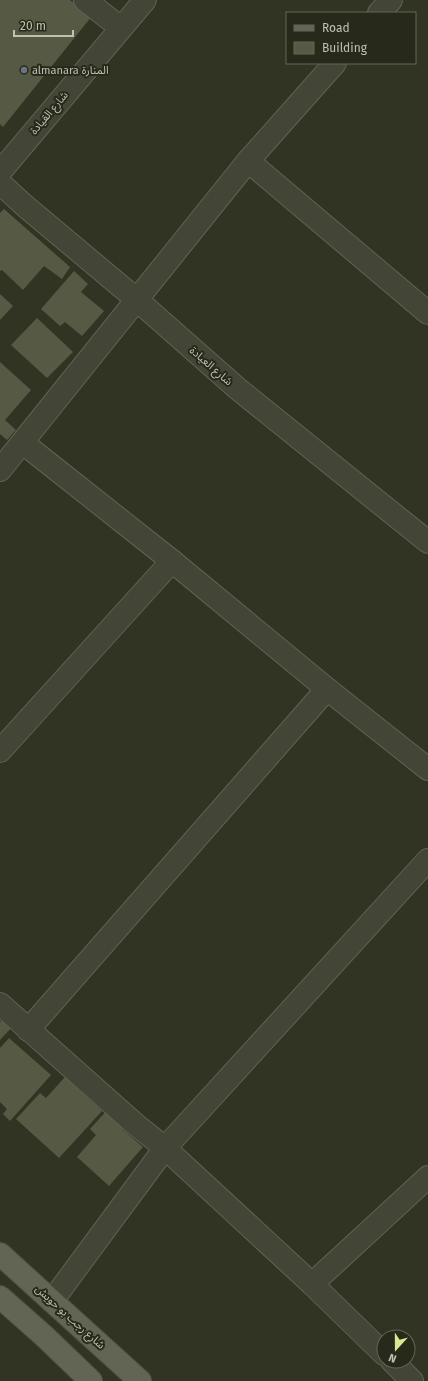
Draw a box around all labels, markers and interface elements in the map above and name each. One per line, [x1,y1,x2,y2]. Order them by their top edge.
scale bar [14,12,73,38]
legend [286,12,416,64]
text: 20 m [20,19,46,33]
text: Road [322,21,350,35]
text: Building [322,41,368,55]
place label: almanara المنارة [32,64,109,77]
marker: almanara المنارة [19,65,29,75]
street label: شارع القيادة [27,89,72,138]
street label: شارع العيادة [186,344,235,389]
street label: شارع رجب بو حويش [32,1282,108,1353]
north arrow [376,1329,416,1369]
text: N [387,1350,398,1365]

